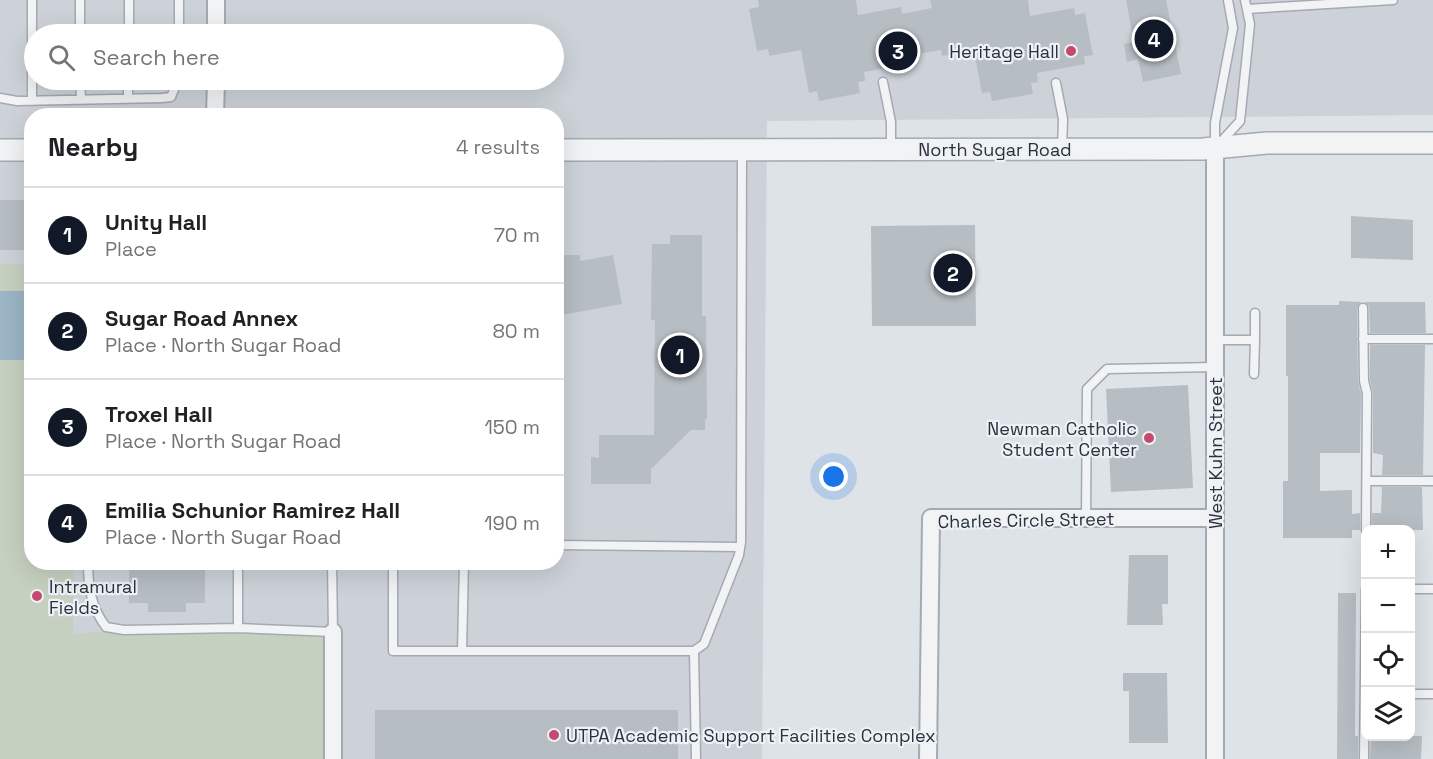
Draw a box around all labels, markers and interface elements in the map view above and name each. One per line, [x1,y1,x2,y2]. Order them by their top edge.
pin: 4 [1134,16,1174,62]
search box [24,24,564,90]
pin: 3 [878,28,918,74]
place label: Heritage Hall [949,40,1059,63]
icon: search [45,41,78,74]
text: Search here [93,43,220,71]
marker: Heritage Hall [1064,44,1078,58]
text: Nearby [48,130,138,164]
text: 4 results [456,134,540,160]
street label: North Sugar Road [918,138,1072,161]
text: Unity Hall [105,208,207,236]
text: 1 [63,222,72,248]
text: 70 m [494,222,540,248]
text: Place [105,236,157,262]
pin: 2 [934,250,972,296]
text: Sugar Road Annex [105,304,298,332]
text: 2 [62,318,73,344]
text: 80 m [492,318,540,344]
text: Place · North Sugar Road [105,332,341,358]
pin: 1 [660,332,700,378]
street label: West Kuhn Street [1204,377,1227,529]
text: Troxel Hall [105,400,213,428]
text: 3 [61,414,74,440]
text: 150 m [485,414,540,440]
place label: Newman Catholic Student Center [987,417,1137,461]
text: Place · North Sugar Road [105,428,341,454]
marker: Newman Catholic Student Center [1142,431,1156,445]
your location [819,462,848,491]
text: Emilia Schunior Ramirez Hall [105,496,400,524]
street label: Charles Circle Street [937,507,1115,533]
text: 4 [61,510,74,536]
text: 190 m [484,510,540,536]
text: Place · North Sugar Road [105,524,341,550]
map controls [1361,525,1415,741]
button: + [1361,525,1415,579]
place label: Intramural Fields [49,575,137,619]
button: − [1361,579,1415,633]
marker: Intramural Fields [30,589,44,603]
button: locate [1361,633,1415,687]
button: layers [1361,687,1415,741]
place label: UTPA Academic Support Facilities Complex [566,724,936,747]
marker: UTPA Academic Support Facilities Complex [547,728,561,742]

